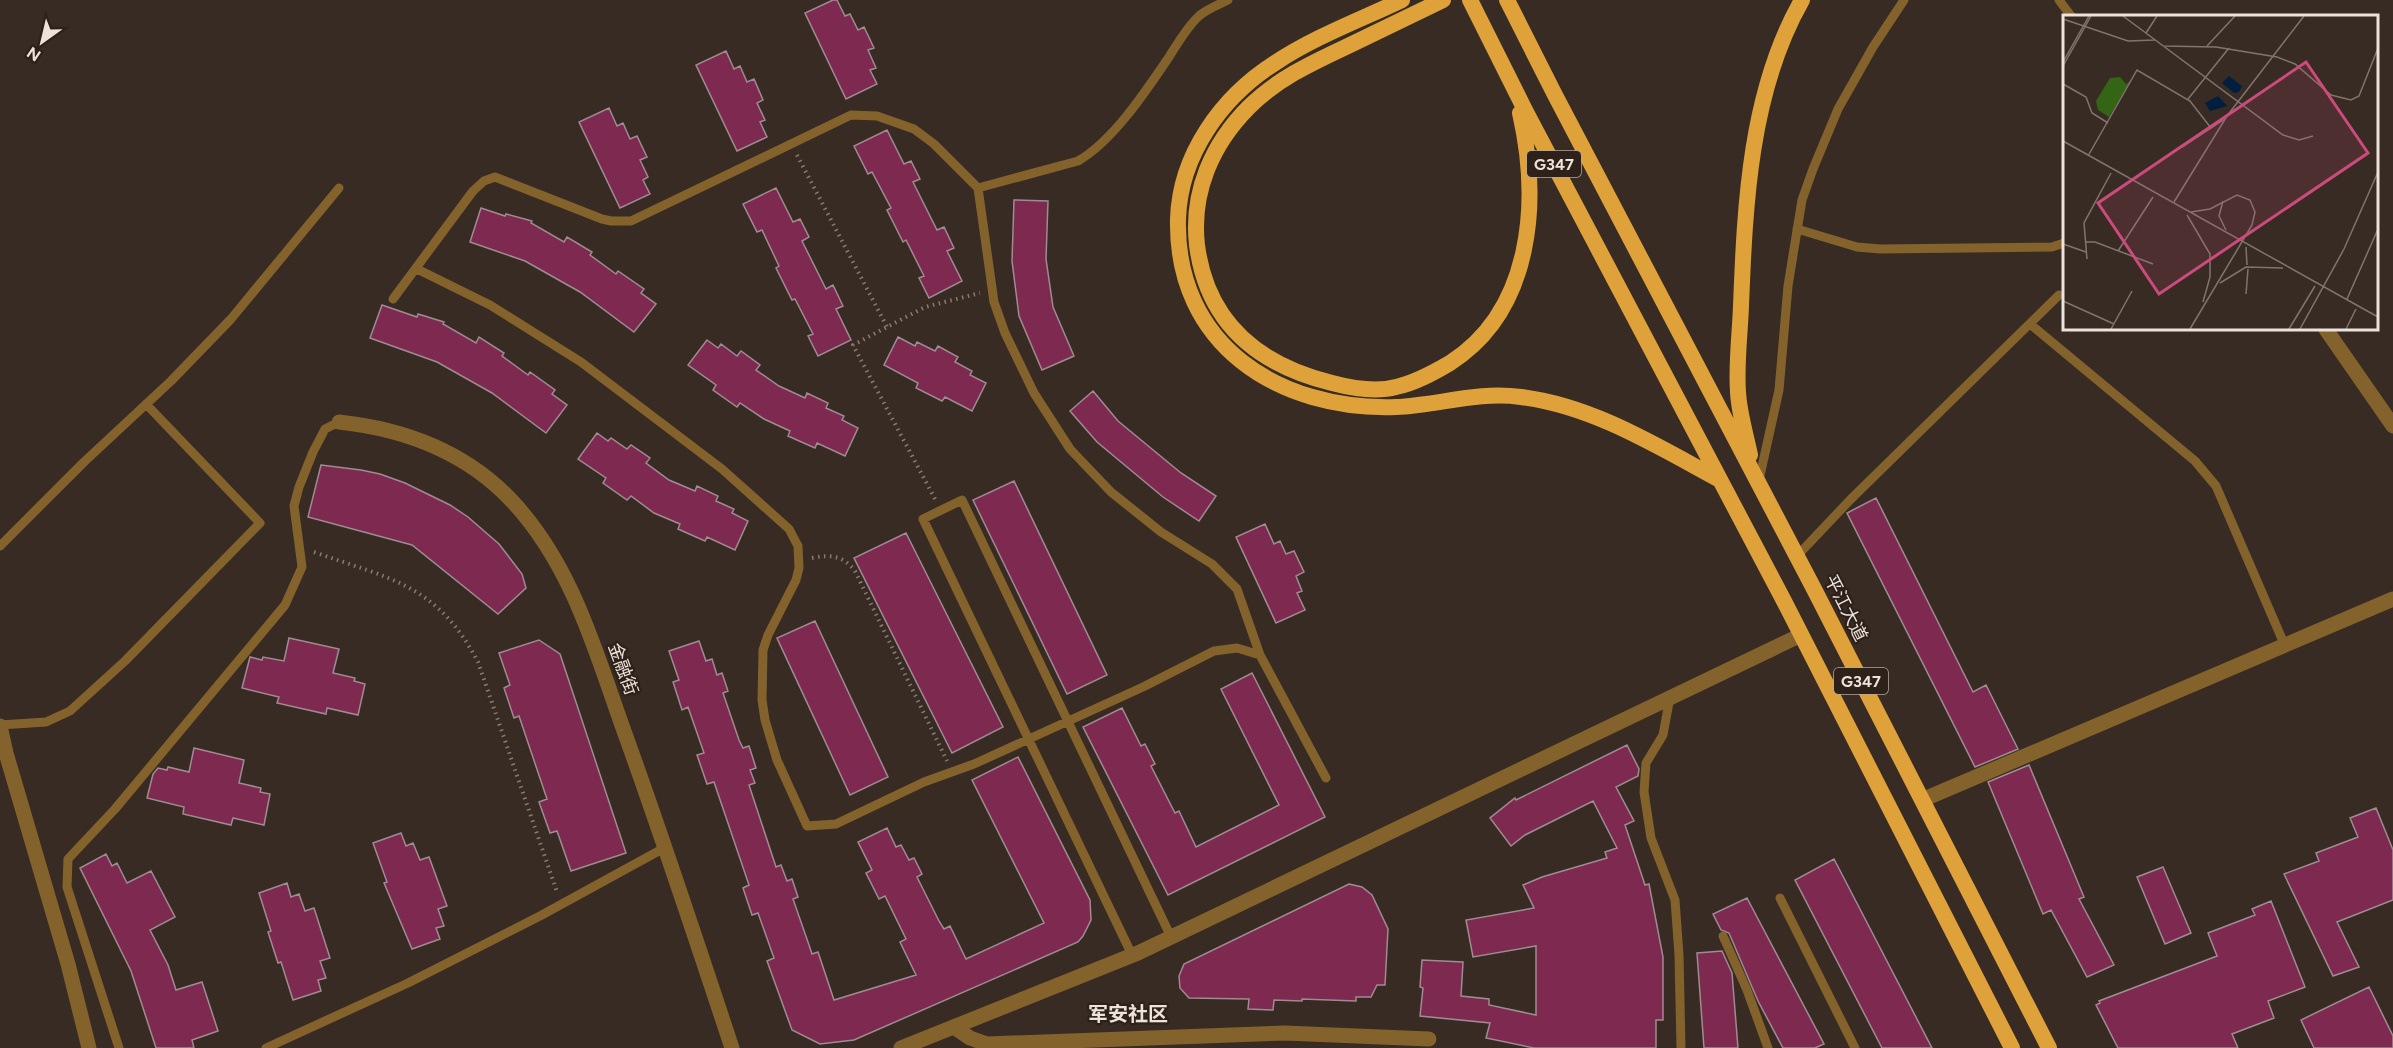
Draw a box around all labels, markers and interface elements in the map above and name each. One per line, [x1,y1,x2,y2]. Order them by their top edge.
north arrow [12,12,72,72]
inset map [2063,15,2378,330]
text: N [23,43,44,65]
road number: G347 [1527,151,1581,177]
street label: 平江大道 [1820,571,1872,645]
street label: 金融街 [603,640,643,698]
road number: G347 [1834,668,1888,694]
district label: 军安社区 [1088,1002,1168,1026]

